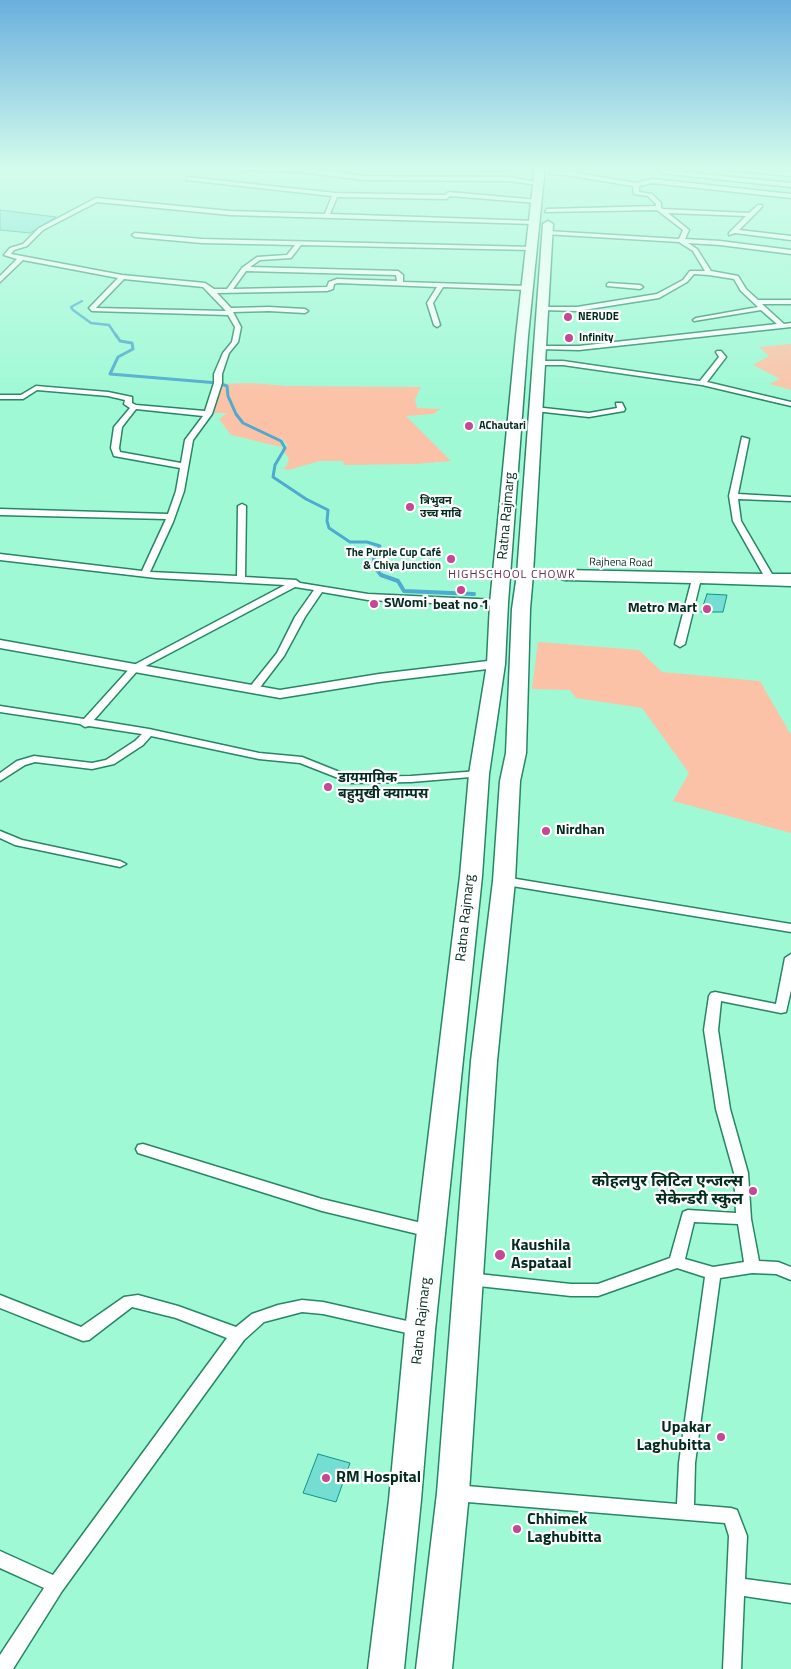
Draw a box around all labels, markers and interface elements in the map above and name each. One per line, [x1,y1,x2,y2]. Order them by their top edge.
place label: NERUDE [578,310,619,324]
marker: NERUDE [562,311,574,323]
place label: Infinity [579,331,613,345]
marker: Infinity [563,332,575,344]
place label: AChautari [479,419,526,433]
marker: AChautari [463,420,475,432]
street label: Ratna Rajmarg [495,472,519,560]
place label: त्रिभुवन उच्च माबि [420,494,461,520]
marker: त्रिभुवन उच्च माबि [404,501,416,513]
place label: The Purple Cup Café & Chiya Junction [346,546,441,572]
marker: The Purple Cup Café & Chiya Junction [445,553,457,565]
street label: Rajhena Road [589,556,653,570]
district label: HIGHSCHOOL CHOWK [446,568,578,582]
marker: beat no 1 [455,584,467,596]
place label: SWomi [384,596,427,612]
marker: SWomi [368,598,380,610]
place label: beat no 1 [433,598,489,614]
place label: Metro Mart [628,601,697,617]
marker: Metro Mart [701,603,713,615]
place label: डायमामिक बहुमुखी क्याम्पस [338,771,428,804]
marker: डायमामिक बहुमुखी क्याम्पस [322,781,334,793]
place label: Nirdhan [556,823,605,839]
marker: Nirdhan [540,825,552,837]
street label: Ratna Rajmarg [453,874,479,962]
place label: कोहलपुर लिटिल एन्जल्स सेकेन्डरी स्कुल [592,1172,743,1210]
marker: कोहलपुर लिटिल एन्जल्स सेकेन्डरी स्कुल [747,1185,759,1197]
place label: Kaushila Aspataal [511,1236,572,1274]
marker: Kaushila Aspataal [493,1248,507,1262]
street label: Ratna Rajmarg [409,1277,435,1365]
place label: Upakar Laghubitta [636,1418,711,1456]
marker: Upakar Laghubitta [715,1431,727,1443]
place label: RM Hospital [336,1468,421,1488]
marker: RM Hospital [320,1472,332,1484]
place label: Chhimek Laghubitta [527,1510,602,1548]
marker: Chhimek Laghubitta [511,1523,523,1535]

